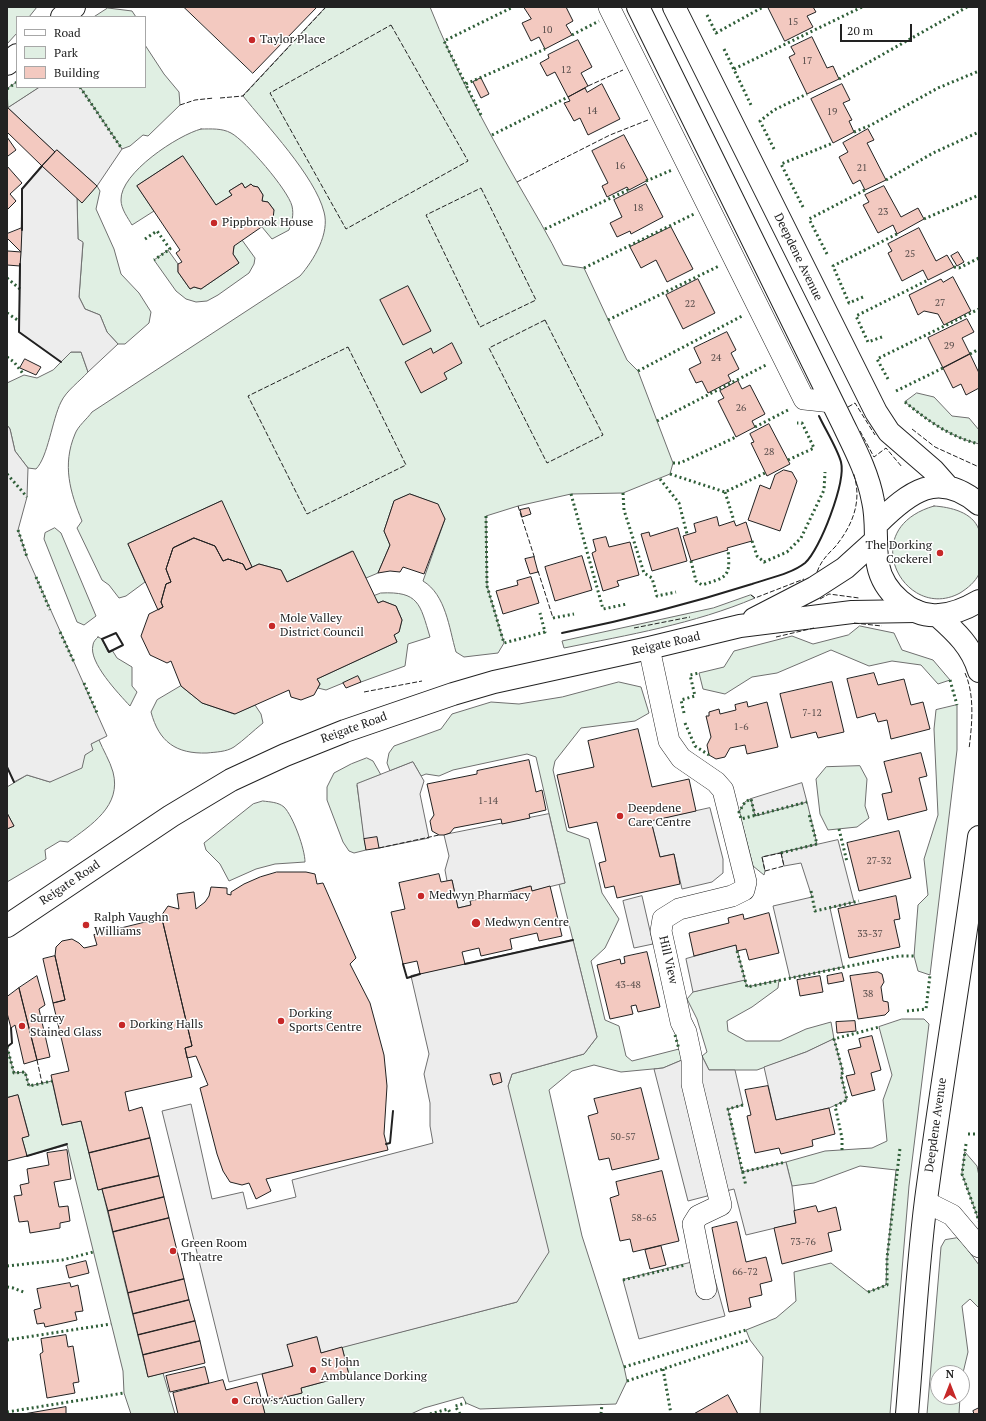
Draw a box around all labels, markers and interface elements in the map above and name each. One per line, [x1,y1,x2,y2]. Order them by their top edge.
legend [16,16,146,88]
house number: 15 [788,16,798,28]
scale bar [842,16,914,42]
text: 20 m [847,23,873,38]
house number: 10 [542,24,552,36]
text: Road [54,25,81,40]
place label: Taylor Place [260,33,325,47]
marker: Taylor Place [247,35,257,45]
text: Park [54,45,78,60]
house number: 17 [802,55,812,67]
house number: 12 [561,64,571,76]
text: Building [54,65,99,80]
house number: 14 [587,105,597,117]
house number: 19 [827,106,837,118]
house number: 16 [615,160,625,172]
house number: 21 [857,162,867,174]
house number: 18 [633,202,643,214]
house number: 23 [878,206,888,218]
street label: Deepdene Avenue [771,211,825,303]
place label: Pippbrook House [222,216,313,230]
marker: Pippbrook House [209,218,219,228]
house number: 25 [905,248,915,260]
house number: 27 [935,297,945,309]
house number: 22 [685,298,695,310]
house number: 29 [944,340,954,352]
house number: 24 [711,352,721,364]
house number: 26 [736,402,746,414]
house number: 28 [764,446,774,458]
place label: The Dorking Cockerel [866,539,932,567]
marker: The Dorking Cockerel [935,548,945,558]
place label: Mole Valley District Council [280,612,364,640]
marker: Mole Valley District Council [267,621,277,631]
street label: Reigate Road [630,629,702,659]
house number: 7-12 [802,707,822,719]
street label: Reigate Road [319,709,389,747]
house number: 1-6 [734,721,748,733]
house number: 1-14 [478,795,498,807]
place label: Deepdene Care Centre [628,802,691,830]
marker: Deepdene Care Centre [615,811,625,821]
house number: 27-32 [866,855,892,867]
street label: Reigate Road [37,858,103,908]
place label: Medwyn Pharmacy [429,889,530,903]
marker: Medwyn Pharmacy [416,891,426,901]
place label: Ralph Vaughn Williams [94,911,169,939]
place label: Medwyn Centre [485,916,569,930]
marker: Medwyn Centre [470,917,482,929]
marker: Ralph Vaughn Williams [81,920,91,930]
house number: 33-37 [857,928,883,940]
street label: Hill View [655,934,681,986]
house number: 43-48 [615,979,641,991]
house number: 38 [863,988,873,1000]
place label: Dorking Sports Centre [289,1007,362,1035]
place label: Surrey Stained Glass [30,1012,102,1040]
marker: Dorking Sports Centre [276,1016,286,1026]
place label: Dorking Halls [130,1018,203,1032]
marker: Dorking Halls [117,1020,127,1030]
marker: Surrey Stained Glass [17,1021,27,1031]
street label: Deepdene Avenue [922,1077,950,1173]
house number: 50-57 [610,1131,636,1143]
house number: 58-65 [631,1212,657,1224]
house number: 73-76 [790,1236,816,1248]
place label: Green Room Theatre [181,1237,247,1265]
marker: Green Room Theatre [168,1246,178,1256]
house number: 66-72 [732,1266,758,1278]
place label: St John Ambulance Dorking [321,1356,427,1384]
marker: St John Ambulance Dorking [308,1365,318,1375]
north arrow [930,1365,970,1405]
text: N [946,1367,954,1381]
place label: Crow's Auction Gallery [243,1394,365,1408]
marker: Crow's Auction Gallery [230,1396,240,1406]

